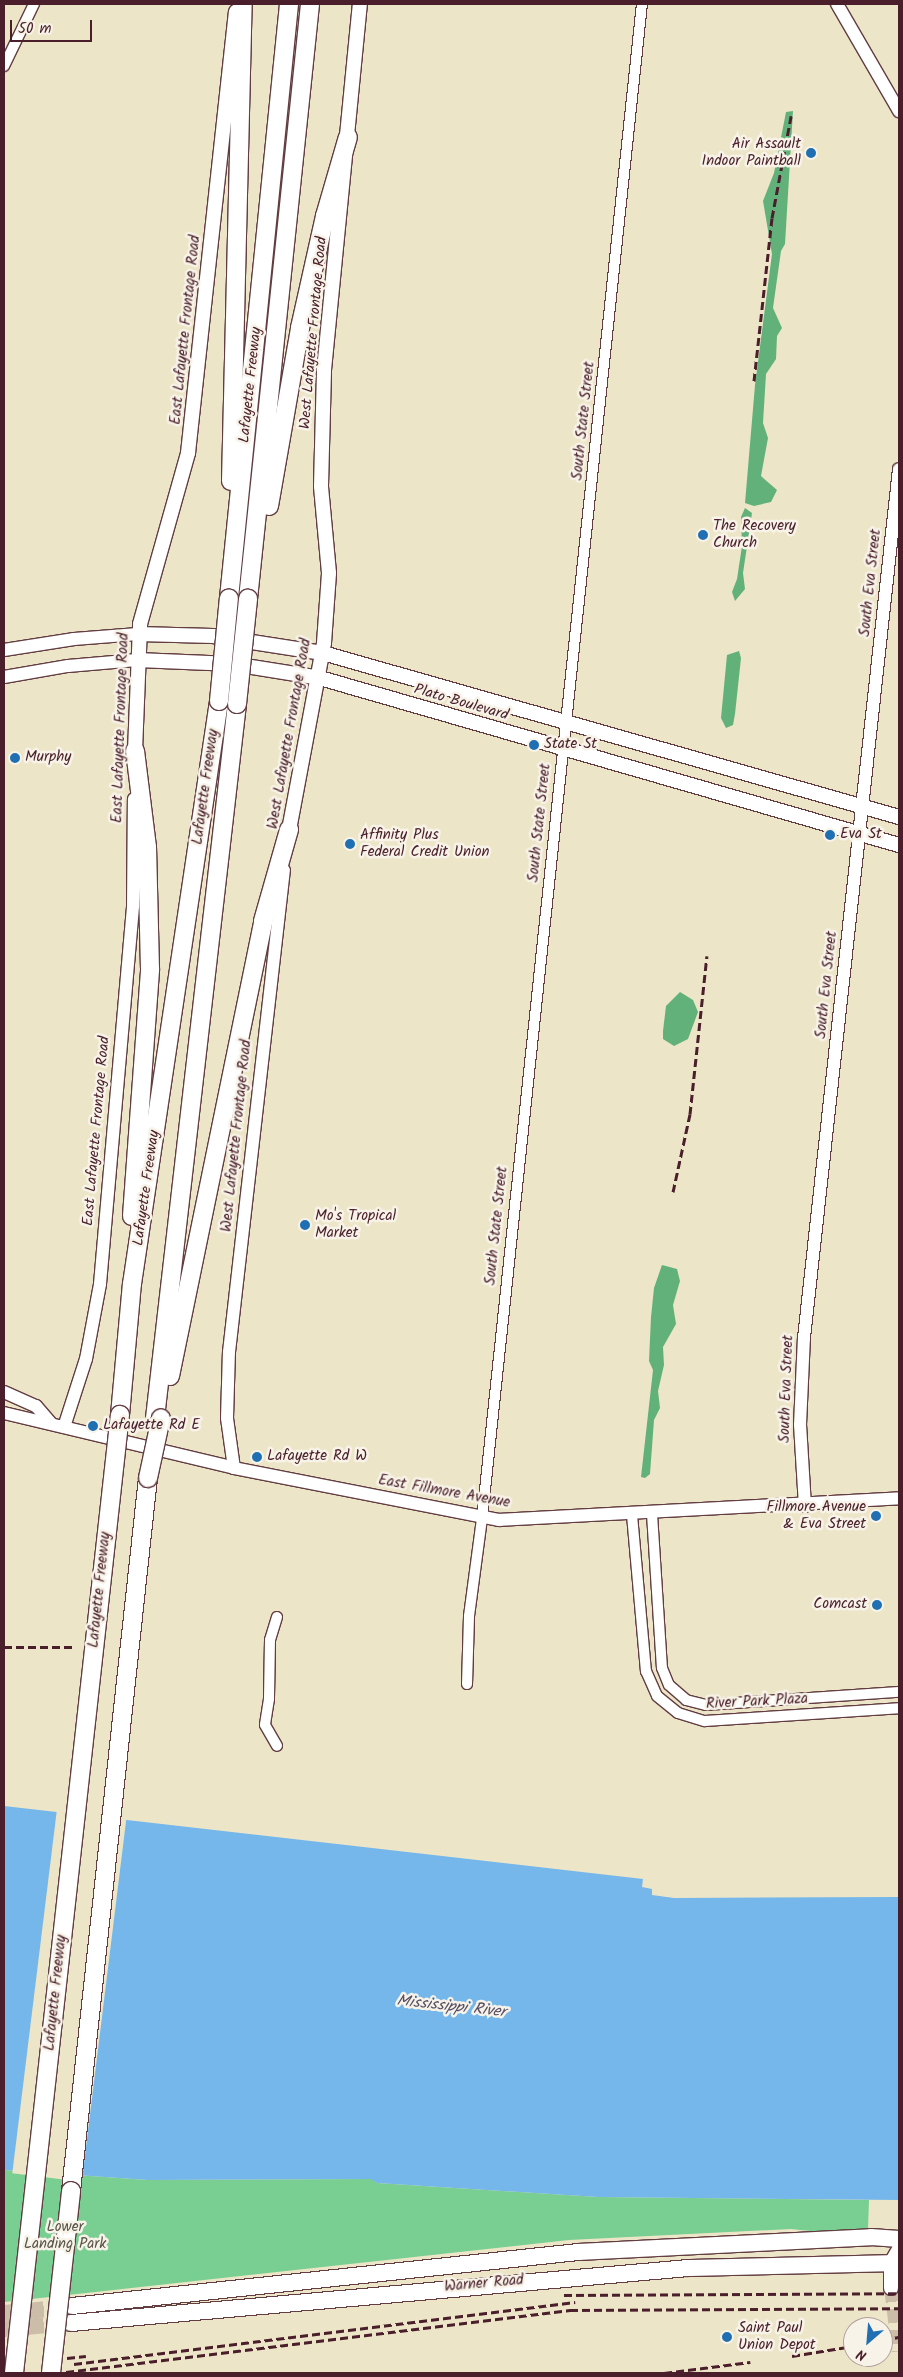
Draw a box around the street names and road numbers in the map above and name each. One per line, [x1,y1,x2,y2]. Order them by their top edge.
street label: East Lafayette Frontage Road [167,234,205,426]
street label: West Lafayette Frontage Road [297,236,331,430]
street label: Lafayette Freeway [236,326,266,444]
street label: South State Street [569,361,599,481]
street label: South Eva Street [856,528,886,638]
street label: East Lafayette Frontage Road [109,633,133,823]
street label: West Lafayette Frontage Road [264,637,316,831]
street label: Plato Boulevard [412,681,510,725]
street label: Lafayette Freeway [189,728,223,846]
street label: South State Street [525,763,555,883]
street label: South Eva Street [812,930,842,1040]
street label: East Lafayette Frontage Road [80,1035,114,1227]
street label: West Lafayette Frontage Road [218,1039,256,1233]
street label: Lafayette Freeway [130,1129,164,1247]
street label: South State Street [482,1166,512,1286]
street label: South Eva Street [776,1335,798,1443]
street label: East Fillmore Avenue [377,1472,511,1512]
street label: Lafayette Freeway [85,1531,115,1649]
street label: River Park Plaza [706,1690,808,1714]
street label: Lafayette Freeway [41,1934,71,2052]
street label: Warner Road [444,2272,524,2296]

